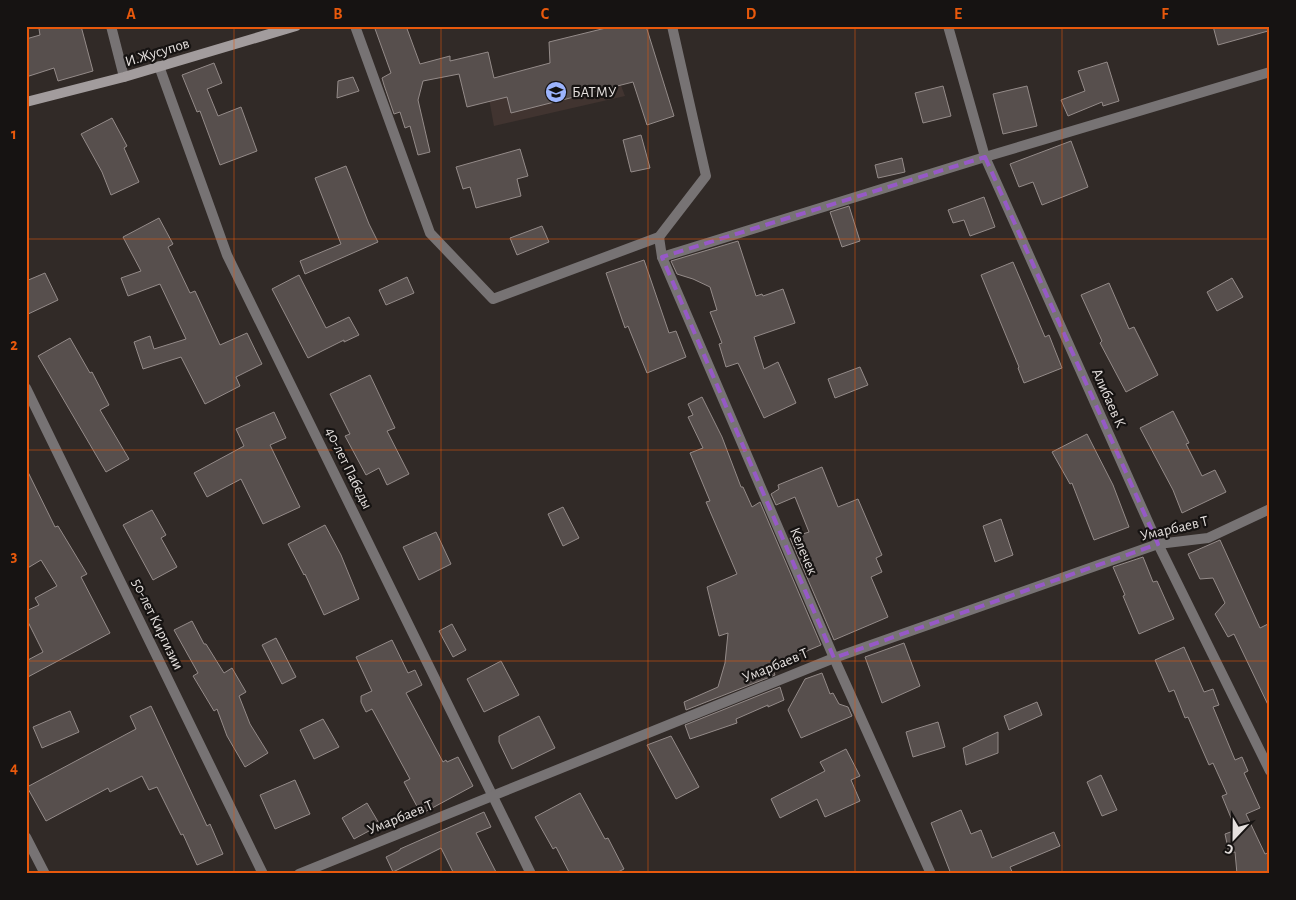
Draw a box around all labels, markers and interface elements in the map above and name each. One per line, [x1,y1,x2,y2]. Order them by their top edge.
text: A [126,6,136,22]
text: B [333,6,343,22]
text: C [541,6,550,22]
text: D [746,6,757,22]
text: E [954,6,962,22]
text: F [1161,6,1169,22]
street label: И.Жусупов [123,36,191,69]
school or university icon: БАТМУ [544,80,568,104]
place label: БАТМУ [572,85,617,100]
text: 1 [11,126,17,142]
text: 2 [10,337,18,353]
street label: Алибаев К [1089,366,1128,430]
street label: 40-лет Пабеды [322,425,375,511]
street label: Умарбаев Т [1139,513,1210,544]
street label: Келечек [787,525,820,577]
text: 3 [11,548,18,564]
street label: 50-лет Киргизии [129,576,186,672]
street label: Умарбаев Т [740,646,810,685]
text: 4 [10,760,18,776]
street label: Умарбаев Т [365,798,435,837]
north arrow [1208,812,1258,862]
text: С [1223,841,1236,857]

